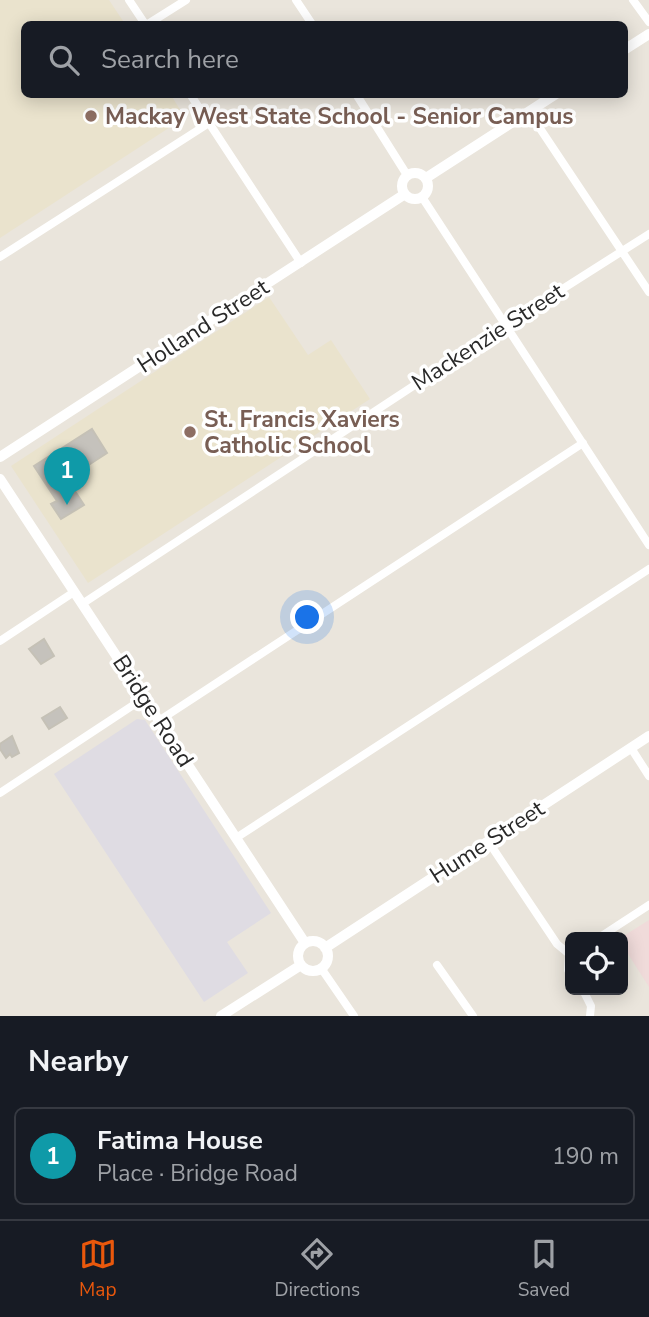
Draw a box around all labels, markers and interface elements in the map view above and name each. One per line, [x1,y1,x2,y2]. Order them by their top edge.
search box [21,21,628,98]
icon: search [45,41,83,79]
text: Search here [101,42,239,77]
place label: Mackay West State School - Senior Campus [105,101,574,132]
marker: Mackay West State School - Senior Campus [83,108,99,124]
street label: Holland Street [131,271,276,380]
street label: Mackenzie Street [406,276,571,398]
place label: St. Francis Xaviers Catholic School [204,404,400,461]
marker: St. Francis Xaviers Catholic School [182,424,198,440]
pin: 1 [44,447,90,505]
your location [290,600,324,634]
street label: Bridge Road [105,649,201,773]
street label: Hume Street [424,793,551,891]
map controls [565,932,628,995]
button: locate [565,932,628,995]
text: Nearby [28,1041,128,1082]
text: Fatima House [97,1123,263,1158]
text: 1 [46,1141,60,1172]
text: 190 m [552,1141,619,1172]
text: Place · Bridge Road [97,1158,298,1189]
tab: Map [79,1235,117,1303]
tab: Directions [274,1235,360,1303]
tab: Saved [518,1235,570,1303]

